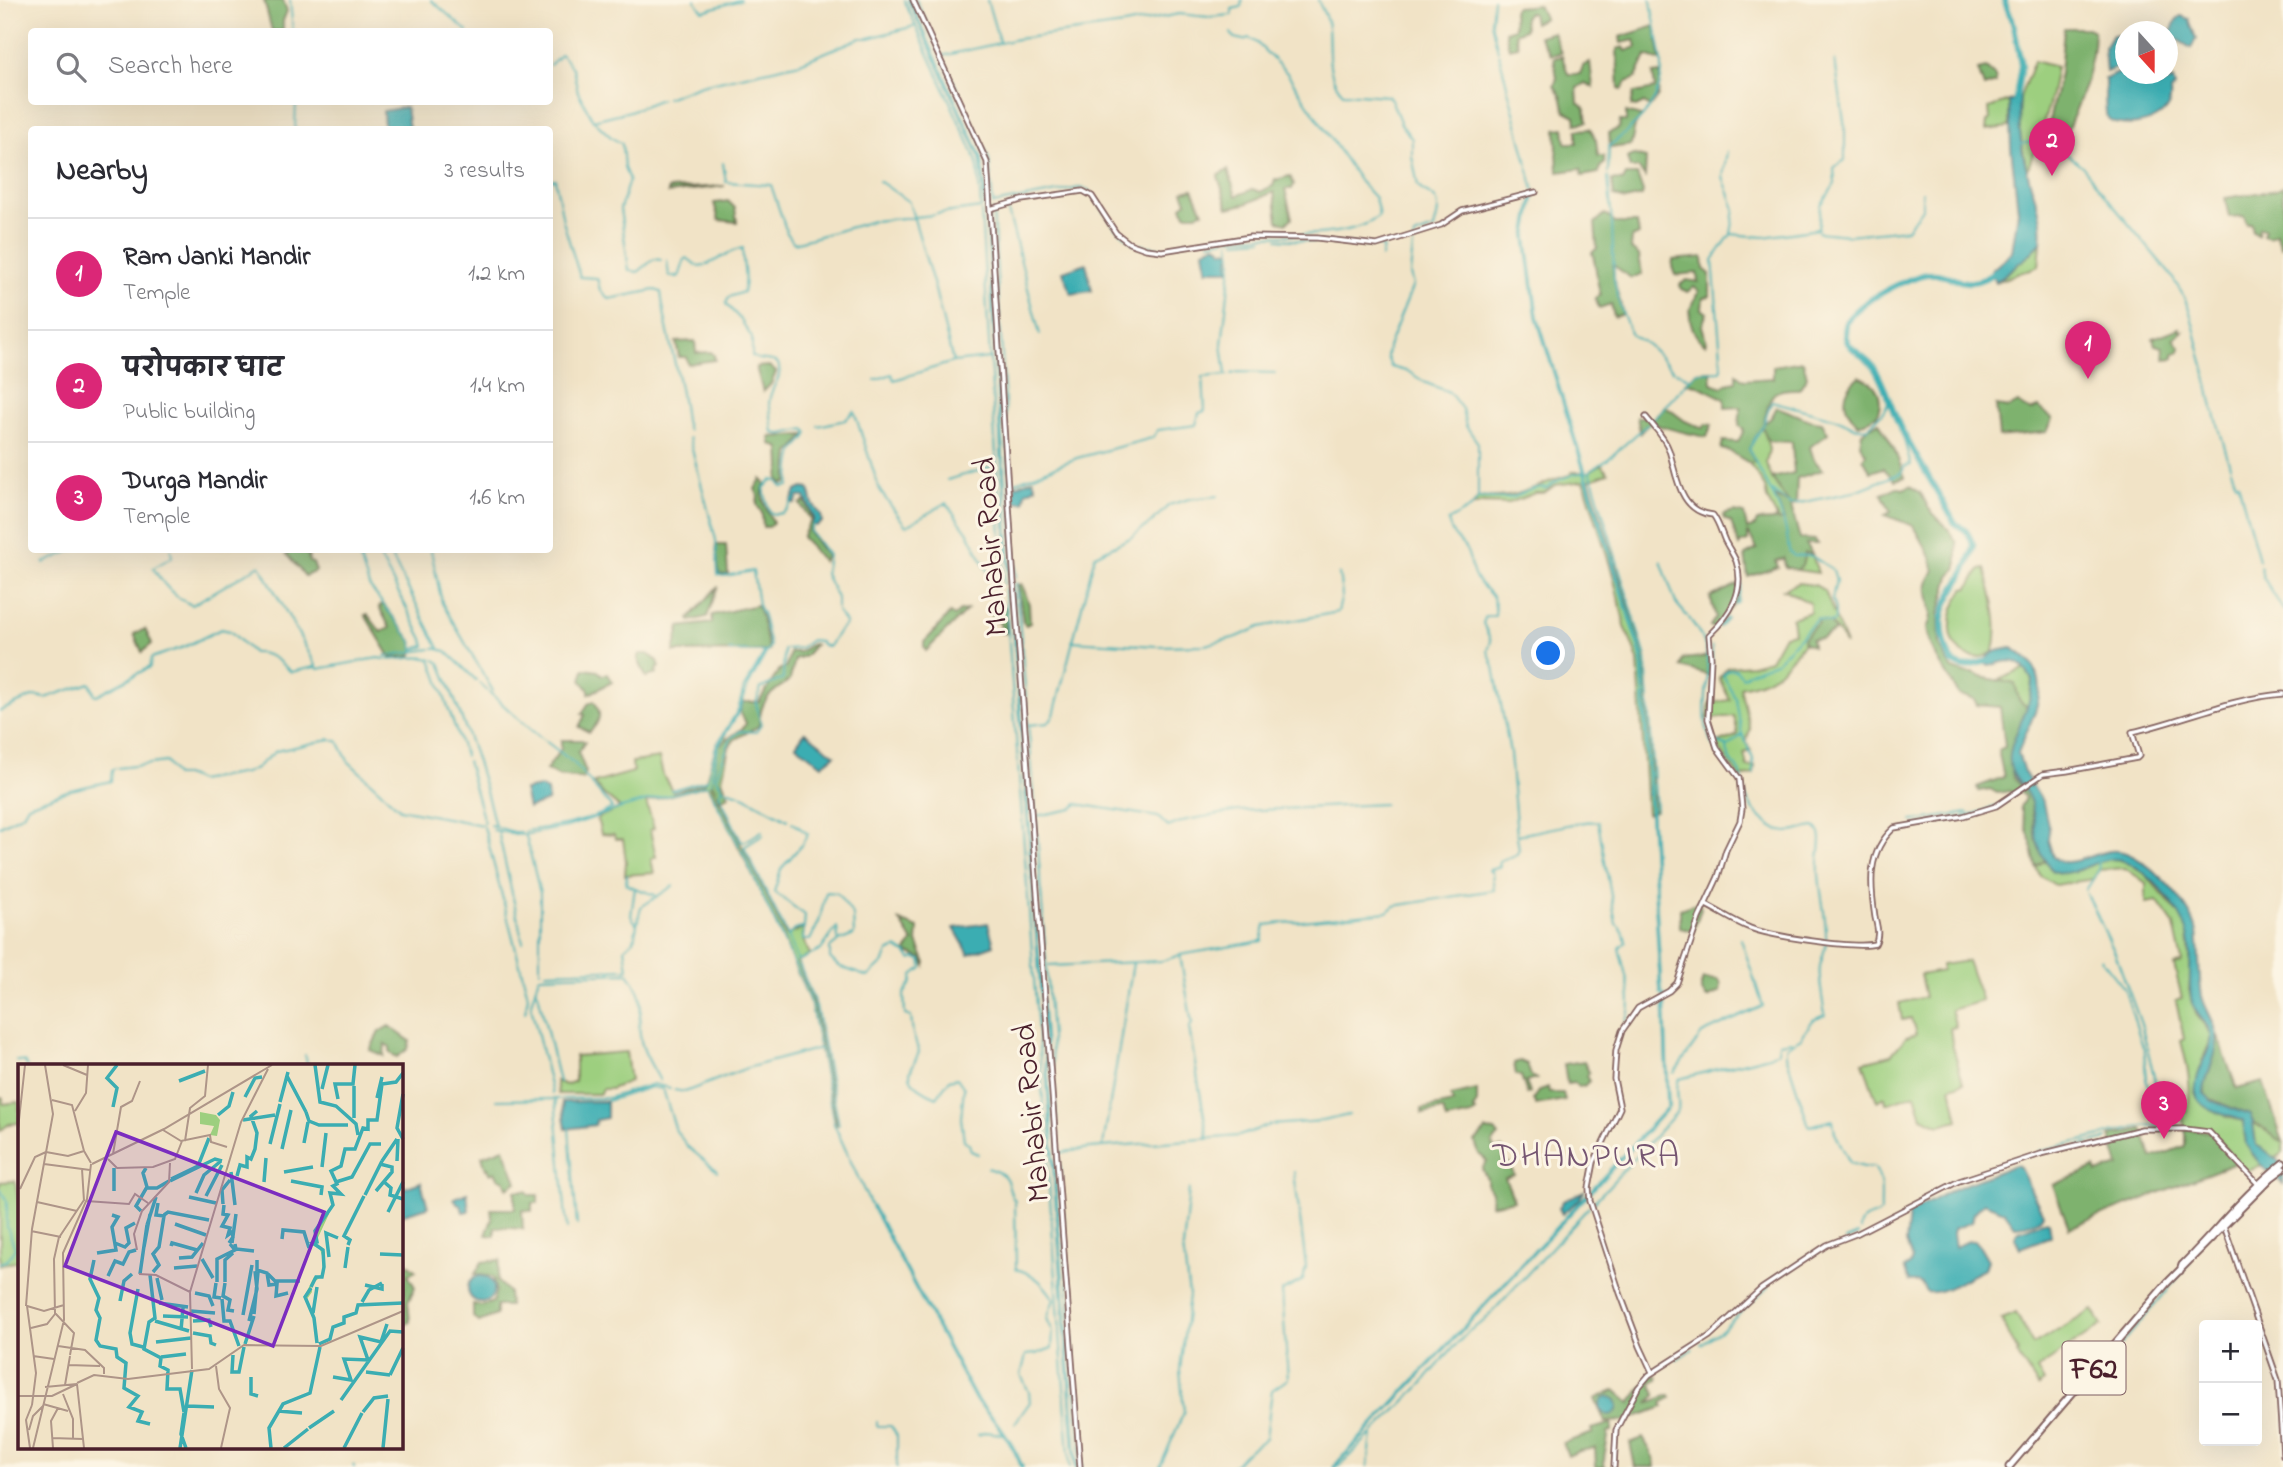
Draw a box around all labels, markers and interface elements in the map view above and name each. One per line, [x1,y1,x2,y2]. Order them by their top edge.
north arrow [2115,21,2178,84]
search box [28,28,553,105]
icon: search [52,48,90,86]
text: Search here [108,48,233,86]
pin: 2 [2029,118,2075,176]
text: Nearby [56,150,148,194]
text: 3 results [444,155,525,188]
text: Ram Janki Mandir [123,239,310,277]
text: 1 [75,258,83,291]
text: 1.2 km [468,258,525,291]
text: Temple [123,277,190,310]
pin: 1 [2065,321,2111,379]
text: परोपकार घाट [123,351,283,389]
text: 2 [73,370,85,403]
text: 1.4 km [470,370,525,403]
text: Public building [123,396,255,429]
street label: Mahabir Road [963,456,1022,638]
text: Durga Mandir [123,463,267,501]
text: 3 [74,482,84,515]
text: 1.6 km [469,482,525,515]
text: Temple [123,501,190,534]
your location [1531,636,1565,670]
street label: Mahabir Road [1002,1021,1065,1204]
inset map [18,1064,402,1450]
pin: 3 [2141,1081,2187,1139]
district label: DHANPURA [1492,1132,1681,1183]
map controls [2199,1320,2262,1446]
button: + [2199,1320,2262,1383]
road number: F62 [2062,1342,2126,1394]
button: − [2199,1383,2262,1446]

